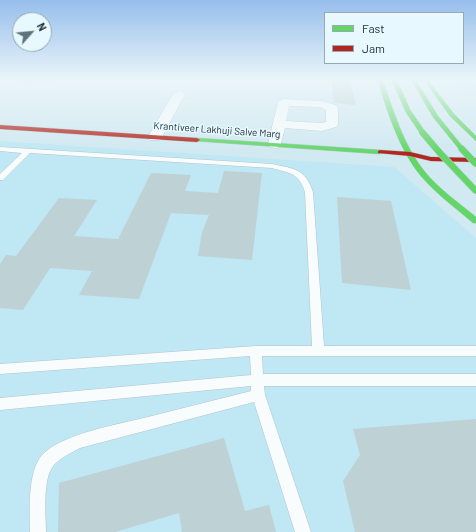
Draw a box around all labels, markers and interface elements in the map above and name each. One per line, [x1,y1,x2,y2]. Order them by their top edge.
north arrow [12,12,52,52]
legend [324,12,464,64]
text: N [35,21,50,33]
text: Fast [362,21,385,35]
text: Jam [362,41,385,55]
street label: Krantiveer Lakhuji Salve Marg [153,120,281,140]

